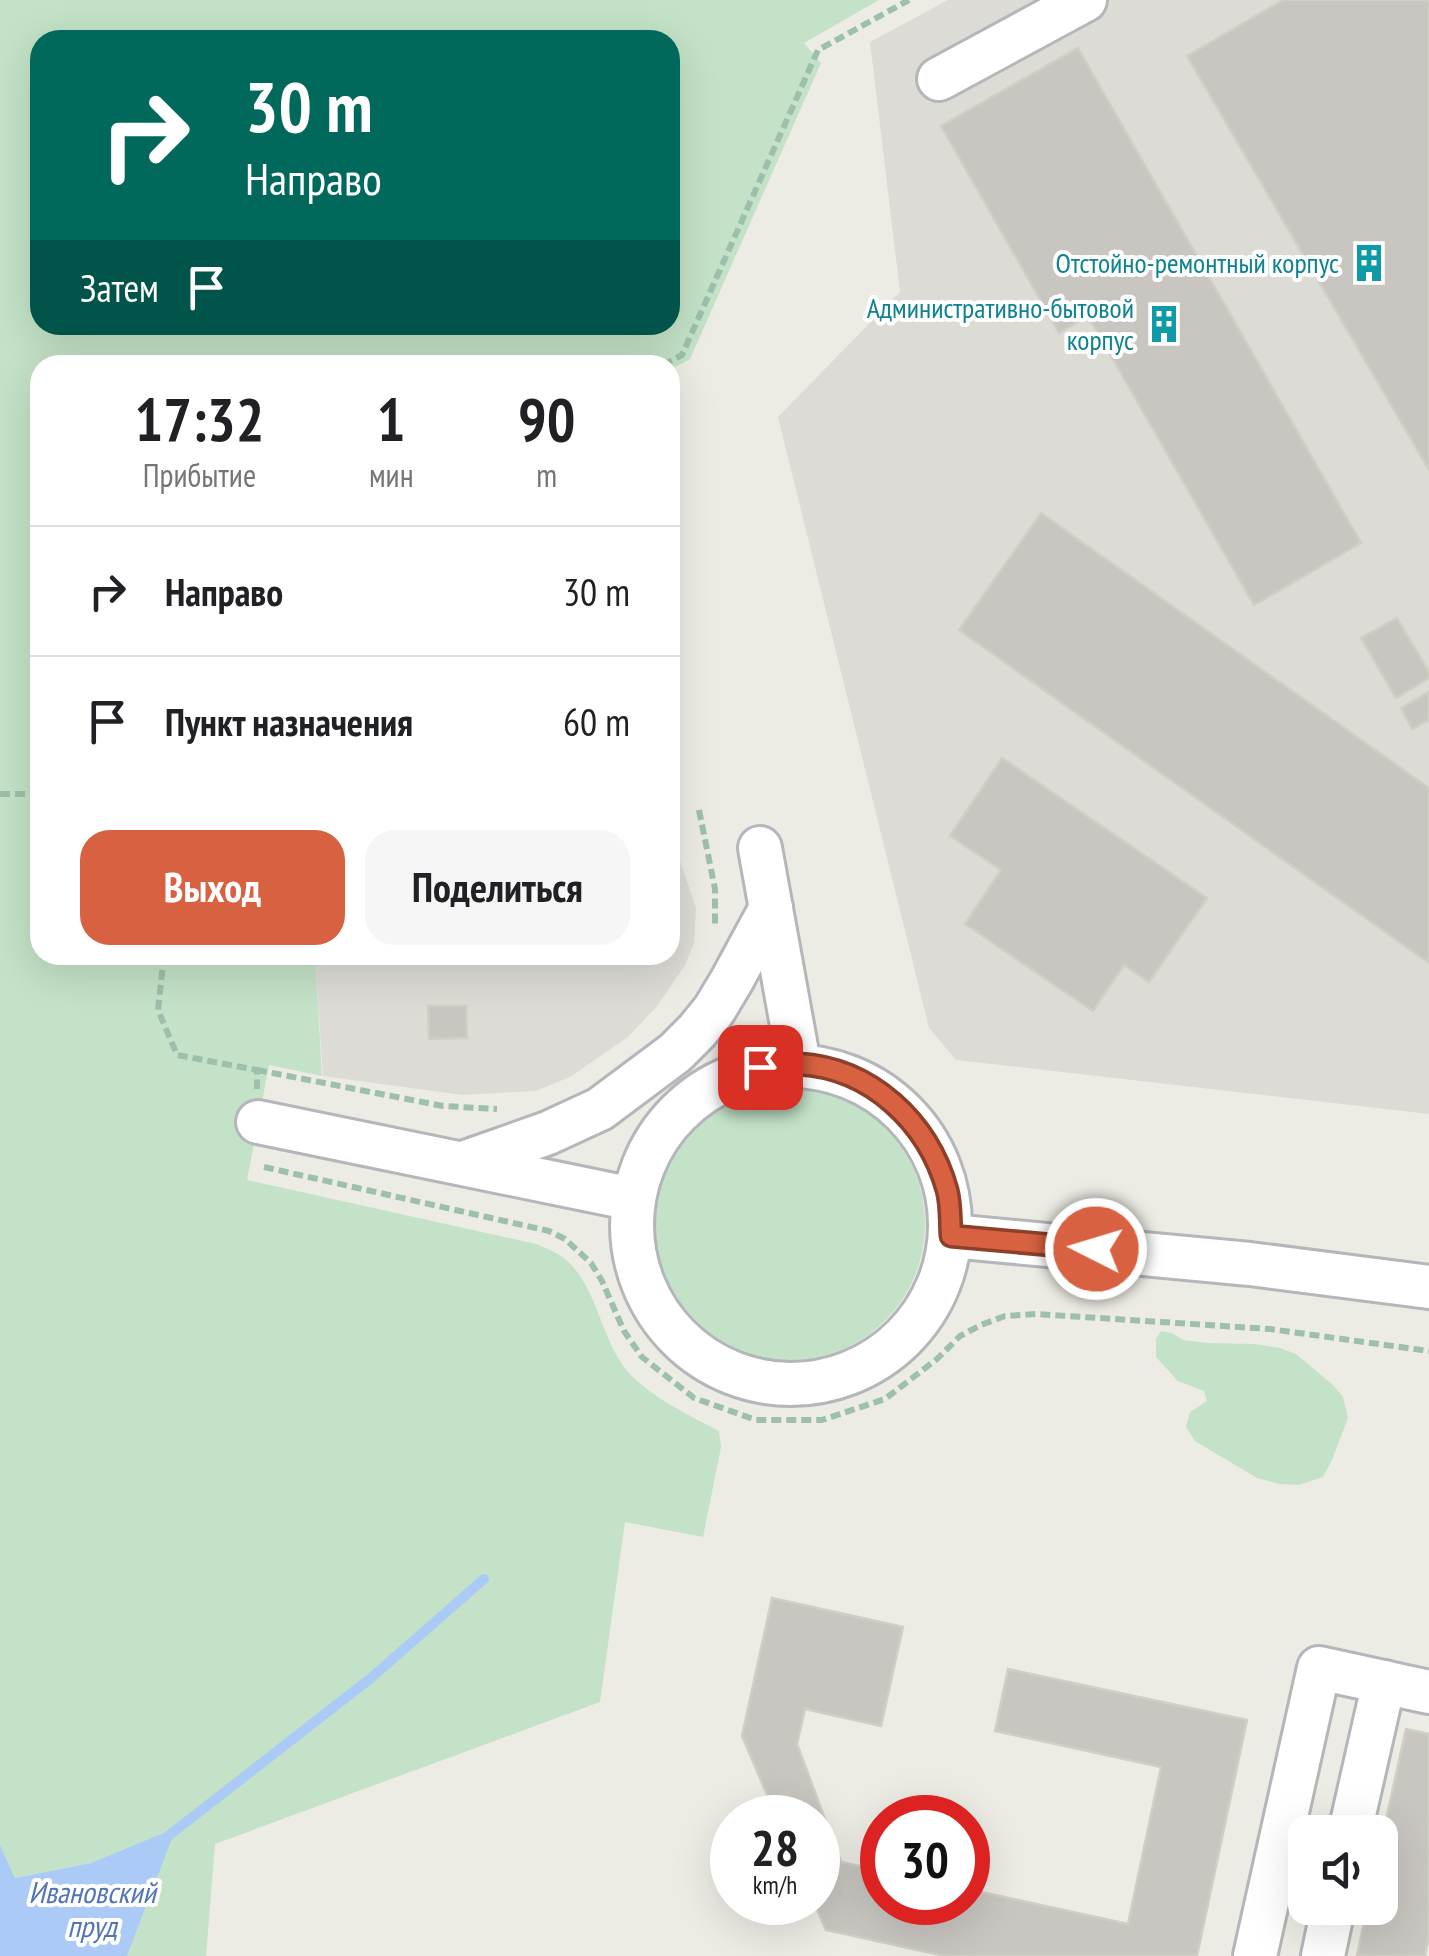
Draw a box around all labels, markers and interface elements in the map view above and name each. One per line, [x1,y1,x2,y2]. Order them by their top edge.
text: 30 m [245,61,373,151]
icon: right [80,70,210,200]
text: Направо [245,149,382,207]
building icon: Отстойно-ремонтный корпус [1348,242,1390,284]
place label: Отстойно-ремонтный корпус [1056,244,1339,281]
icon: arrive [179,260,234,315]
text: Затем [80,263,159,312]
place label: Административно-бытовой корпус [867,289,1134,358]
building icon: Административно-бытовой корпус [1143,303,1185,345]
text: 17:32 [135,380,264,458]
text: 1 [377,380,406,458]
text: 90 [518,380,575,458]
text: Прибытие [143,454,256,496]
text: мин [369,454,414,496]
text: m [536,454,557,496]
icon: right [80,564,135,619]
text: Направо [165,567,283,616]
text: 30 m [563,567,630,616]
icon: arrive [80,694,135,749]
text: Пункт назначения [165,697,413,746]
text: 60 m [563,697,630,746]
button: Выход [80,830,345,945]
button: Поделиться [365,830,630,945]
pin [718,1025,803,1110]
icon: arrive [733,1040,788,1095]
position arrow [1044,1197,1148,1301]
speed limit sign: 30 [860,1795,990,1925]
text: 28 [751,1815,799,1880]
map controls [1288,1815,1398,1925]
button: sound [1288,1815,1398,1925]
text: km/h [753,1869,797,1901]
water label: Ивановский пруд [28,1872,158,1945]

